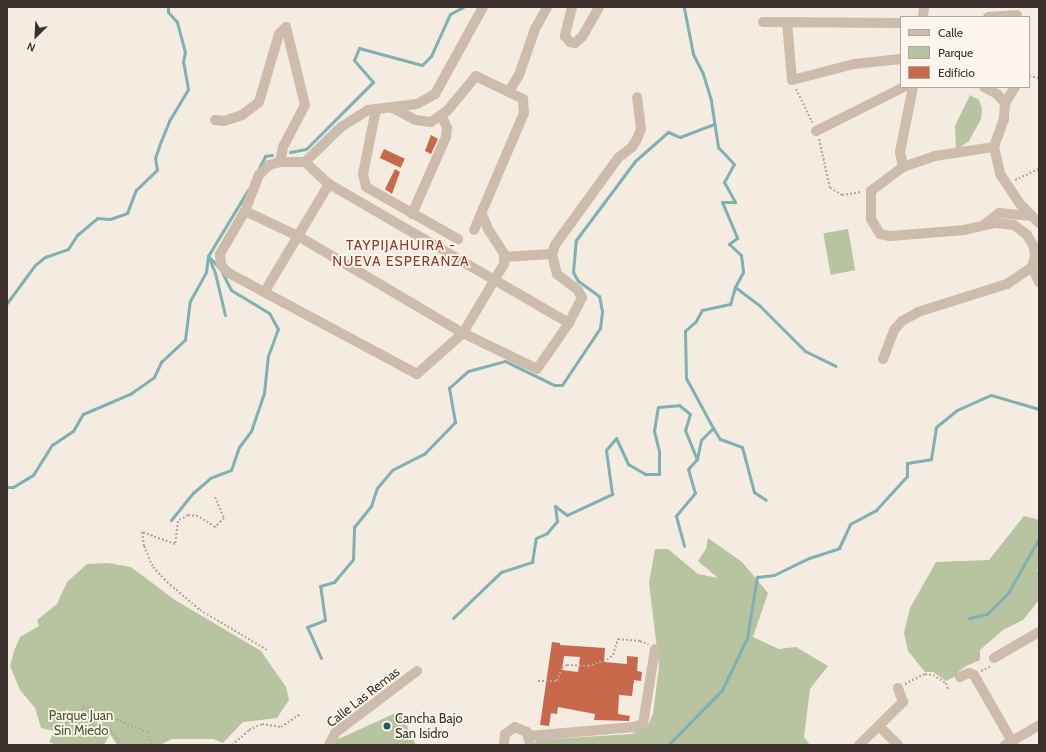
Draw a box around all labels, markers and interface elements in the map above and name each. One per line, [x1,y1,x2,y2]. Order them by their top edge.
north arrow [16,16,56,56]
legend [900,16,1030,88]
text: Calle [938,25,963,40]
text: N [25,39,38,55]
text: Parque [938,45,973,60]
text: Edificio [938,65,975,80]
district label: TAYPIJAHUIRA - NUEVA ESPERANZA [332,237,470,270]
street label: Calle Las Remas [323,664,403,730]
park label: Parque Juan Sin Miedo [49,708,113,739]
place label: Cancha Bajo San Isidro [395,711,463,742]
marker: Cancha Bajo San Isidro [382,721,392,731]

